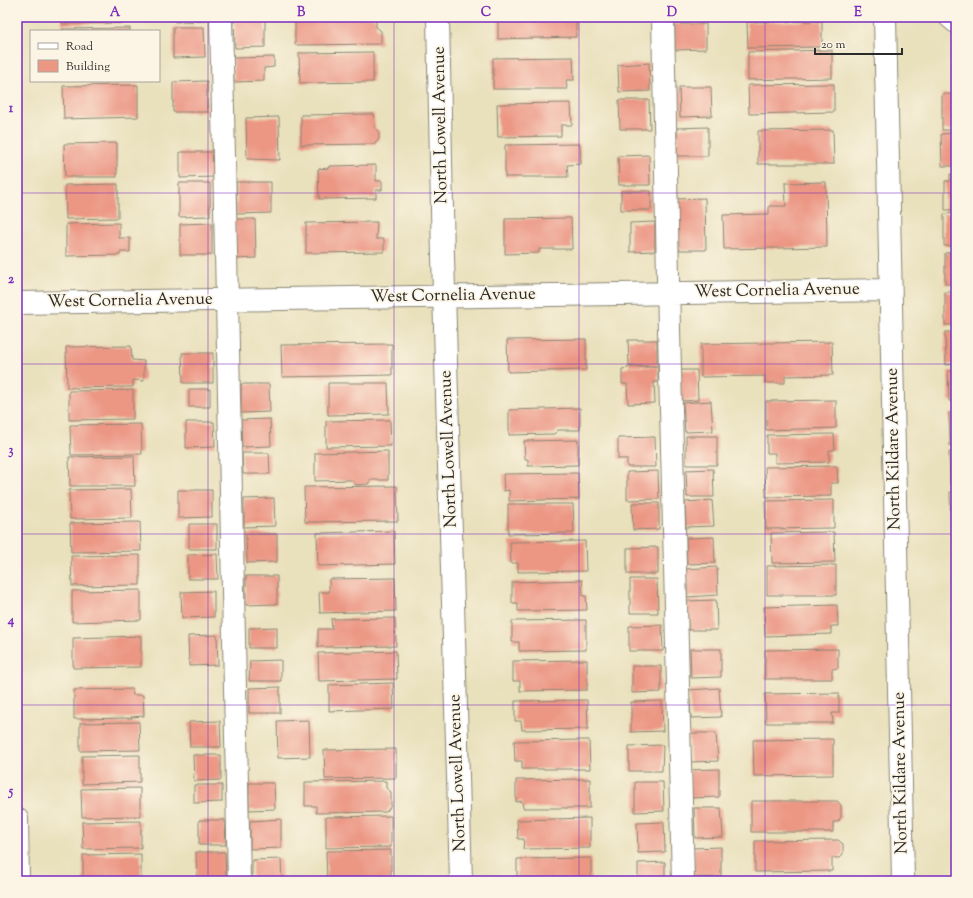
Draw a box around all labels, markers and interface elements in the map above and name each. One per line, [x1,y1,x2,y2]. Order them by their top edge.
text: A [110,4,121,22]
text: B [297,4,306,22]
text: C [481,4,491,22]
text: D [667,4,677,22]
text: E [854,4,862,22]
legend [30,30,160,82]
scale bar [815,30,902,56]
text: 20 m [821,36,846,54]
text: Road [66,38,93,56]
street label: North Lowell Avenue [428,46,454,204]
text: Building [66,58,110,76]
text: 1 [9,100,14,118]
text: 2 [8,271,15,289]
street label: West Cornelia Avenue [694,278,860,304]
street label: West Cornelia Avenue [370,283,536,309]
street label: West Cornelia Avenue [47,288,213,314]
street label: North Kildare Avenue [881,368,907,530]
street label: North Lowell Avenue [434,370,464,528]
text: 3 [8,442,14,460]
text: 4 [7,612,15,630]
street label: North Kildare Avenue [888,692,914,854]
street label: North Lowell Avenue [443,694,473,852]
text: 5 [8,783,14,801]

